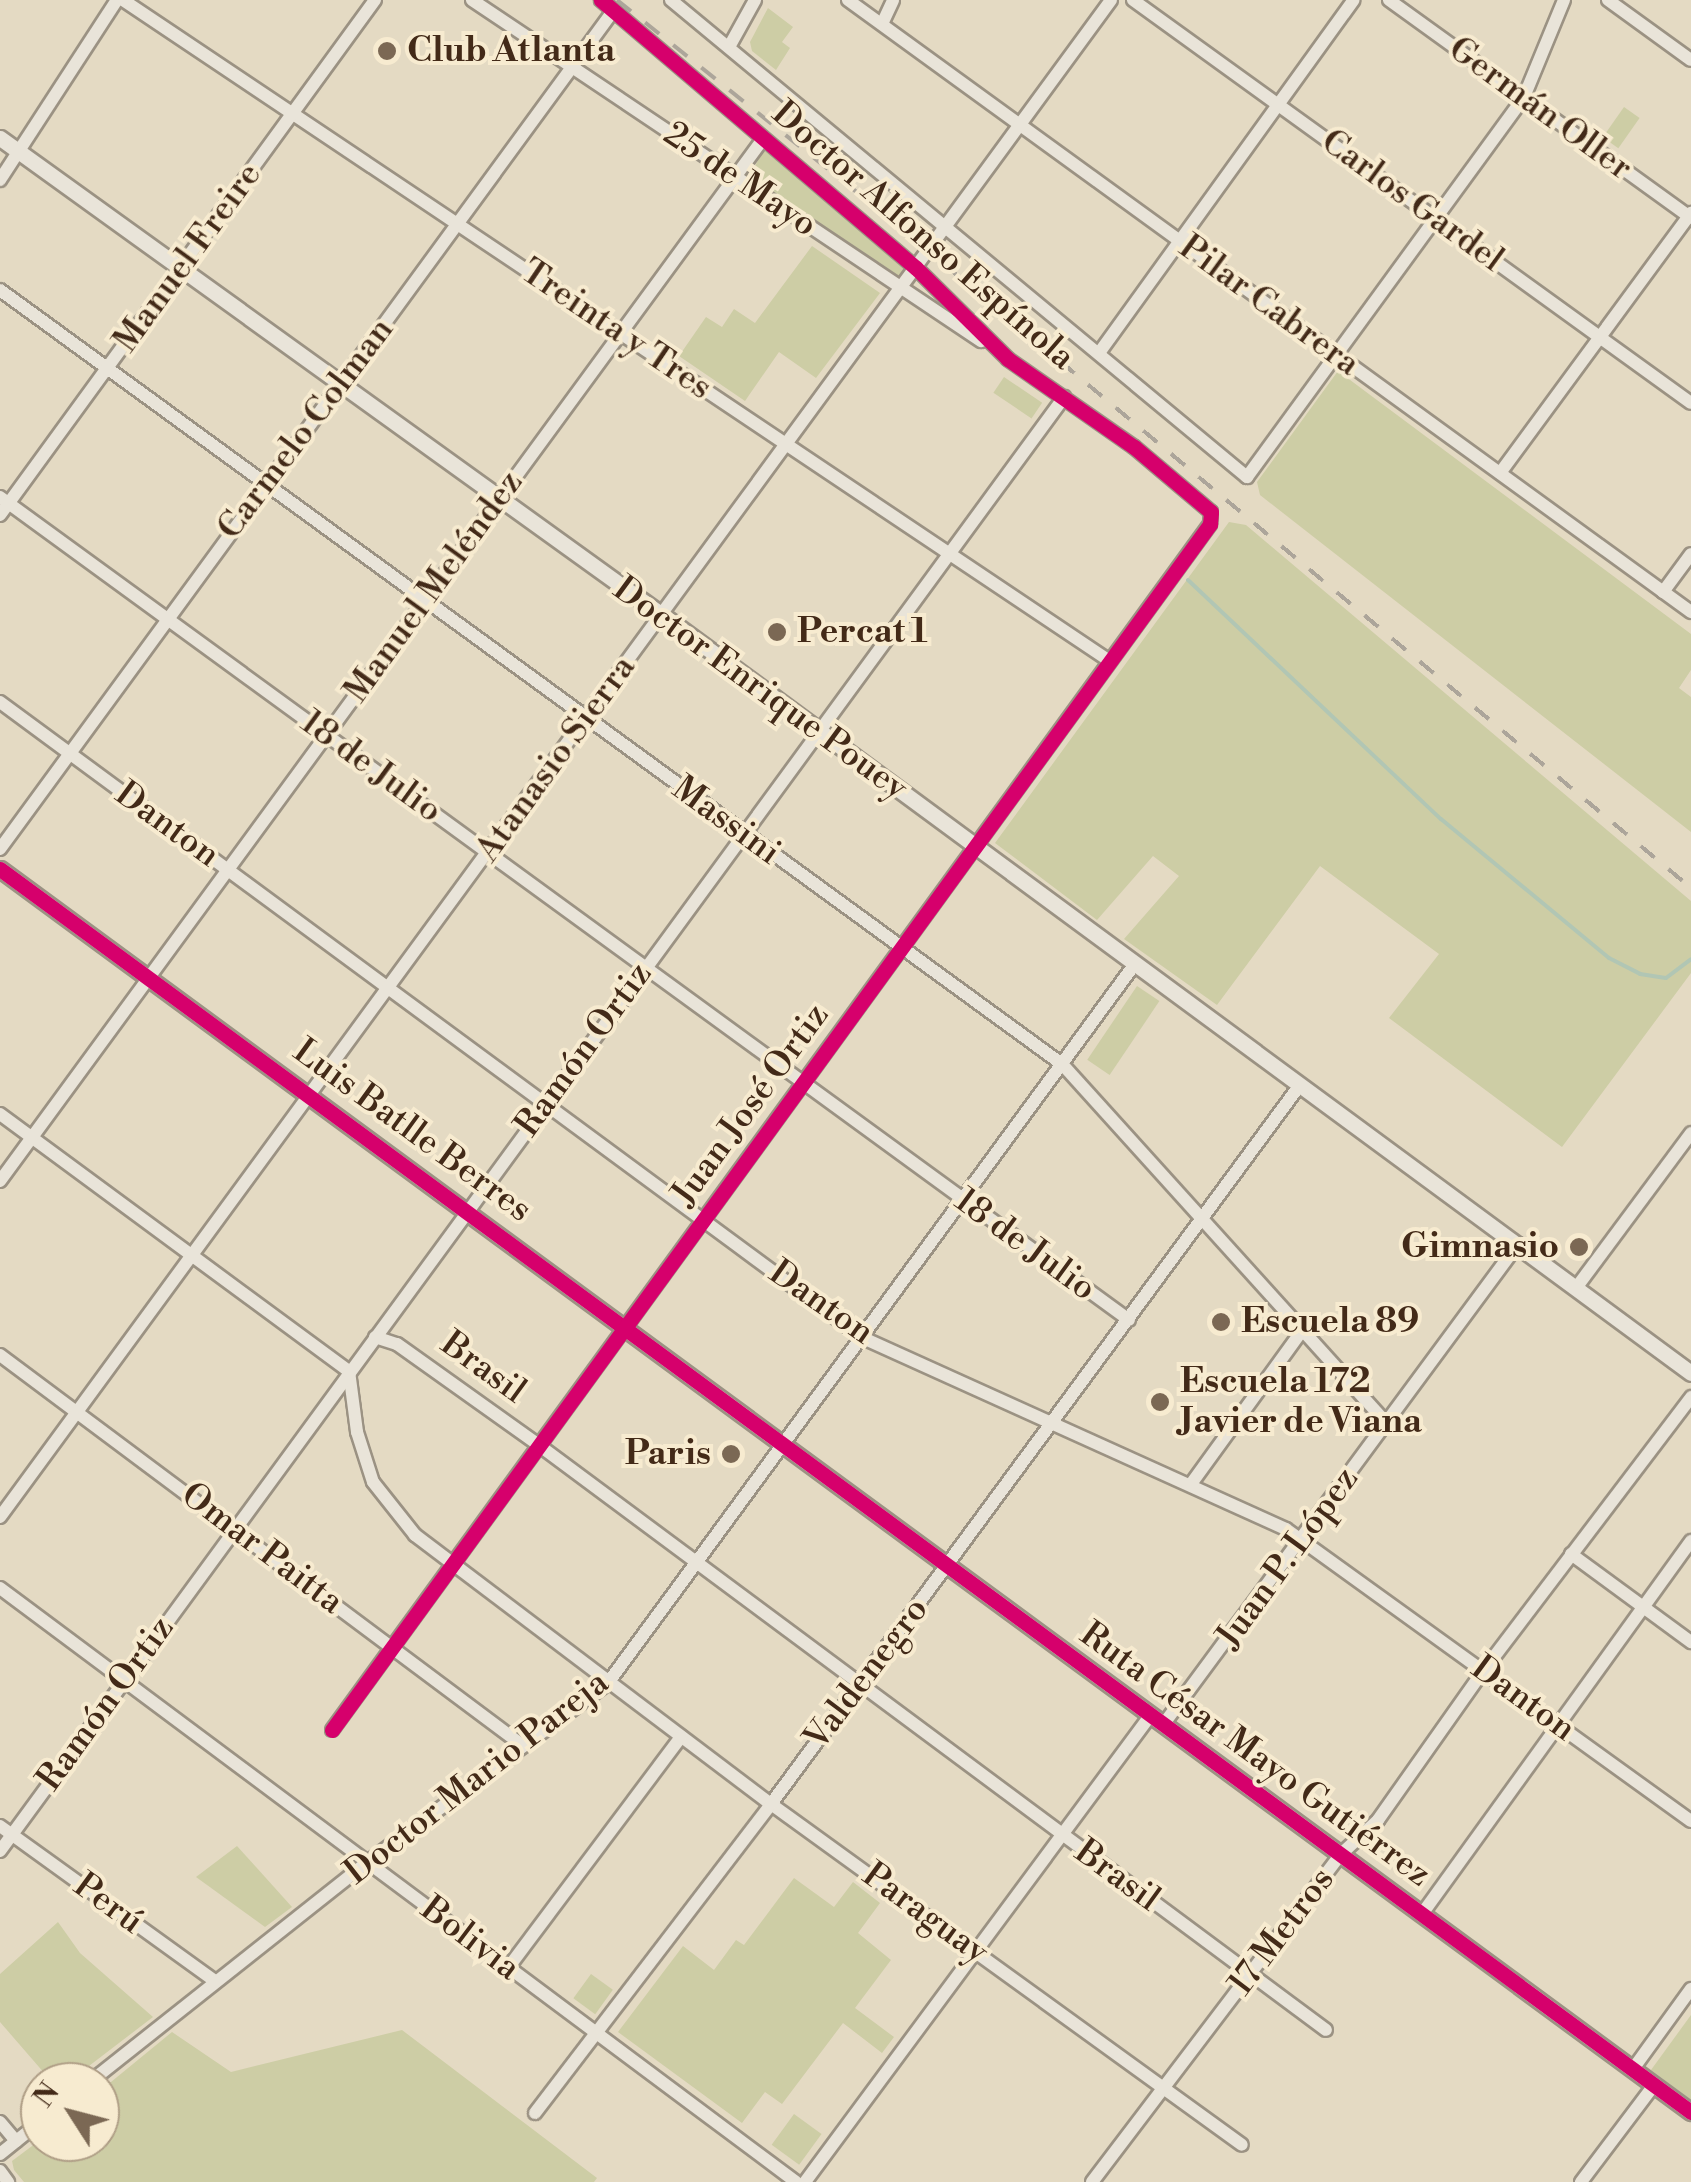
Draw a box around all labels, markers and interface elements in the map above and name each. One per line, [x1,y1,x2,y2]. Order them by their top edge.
street label: Germán Oller [1440,28,1640,190]
place label: Club Atlanta [407,30,615,72]
marker: Club Atlanta [376,40,398,62]
street label: Doctor Alfonso Espínola [763,93,1083,379]
street label: 25 de Mayo [655,114,825,246]
street label: Carlos Gardel [1313,121,1511,281]
street label: Manuel Freire [105,155,271,361]
street label: Pilar Cabrera [1171,226,1367,386]
street label: Treinta y Tres [513,251,719,409]
street label: Carmelo Colman [209,310,403,548]
street label: Manuel Meléndez [336,463,532,711]
street label: Doctor Enrique Pouey [605,568,915,810]
place label: Percat 1 [797,611,928,653]
marker: Percat 1 [766,621,788,643]
street label: Atanasio Sierra [467,648,645,870]
street label: 18 de Julio [292,702,450,832]
street label: Massini [664,768,788,874]
street label: Danton [107,773,227,877]
street label: Ramón Ortiz [507,955,661,1145]
street label: Juan José Ortiz [664,996,838,1214]
street label: Luis Batlle Berres [285,1031,539,1231]
street label: 18 de Julio [946,1180,1104,1310]
place label: Gimnasio [1401,1226,1559,1268]
marker: Gimnasio [1568,1236,1590,1258]
street label: Danton [761,1252,881,1354]
place label: Escuela 89 [1241,1301,1419,1343]
marker: Escuela 89 [1210,1311,1232,1333]
street label: Brasil [432,1323,534,1413]
place label: Escuela 172 Javier de Viana [1180,1361,1422,1443]
marker: Escuela 172 Javier de Viana [1149,1391,1171,1413]
place label: Paris [625,1433,711,1475]
marker: Paris [720,1443,742,1465]
street label: Juan P. López [1208,1459,1368,1657]
street label: Omar Paitta [173,1474,351,1624]
street label: Valdenegro [796,1590,938,1758]
street label: Ramón Ortiz [29,1609,183,1799]
street label: Ruta César Mayo Gutiérrez [1071,1614,1439,1896]
street label: Danton [1463,1647,1583,1751]
street label: Doctor Mario Pareja [337,1662,617,1894]
street label: Brasil [1066,1831,1168,1921]
street label: Paraguay [854,1854,996,1974]
street label: 17 Metros [1220,1860,1344,2004]
street label: Perú [65,1865,151,1943]
street label: Bolivia [412,1888,528,1990]
north arrow [20,2062,120,2162]
text: N [26,2076,68,2114]

